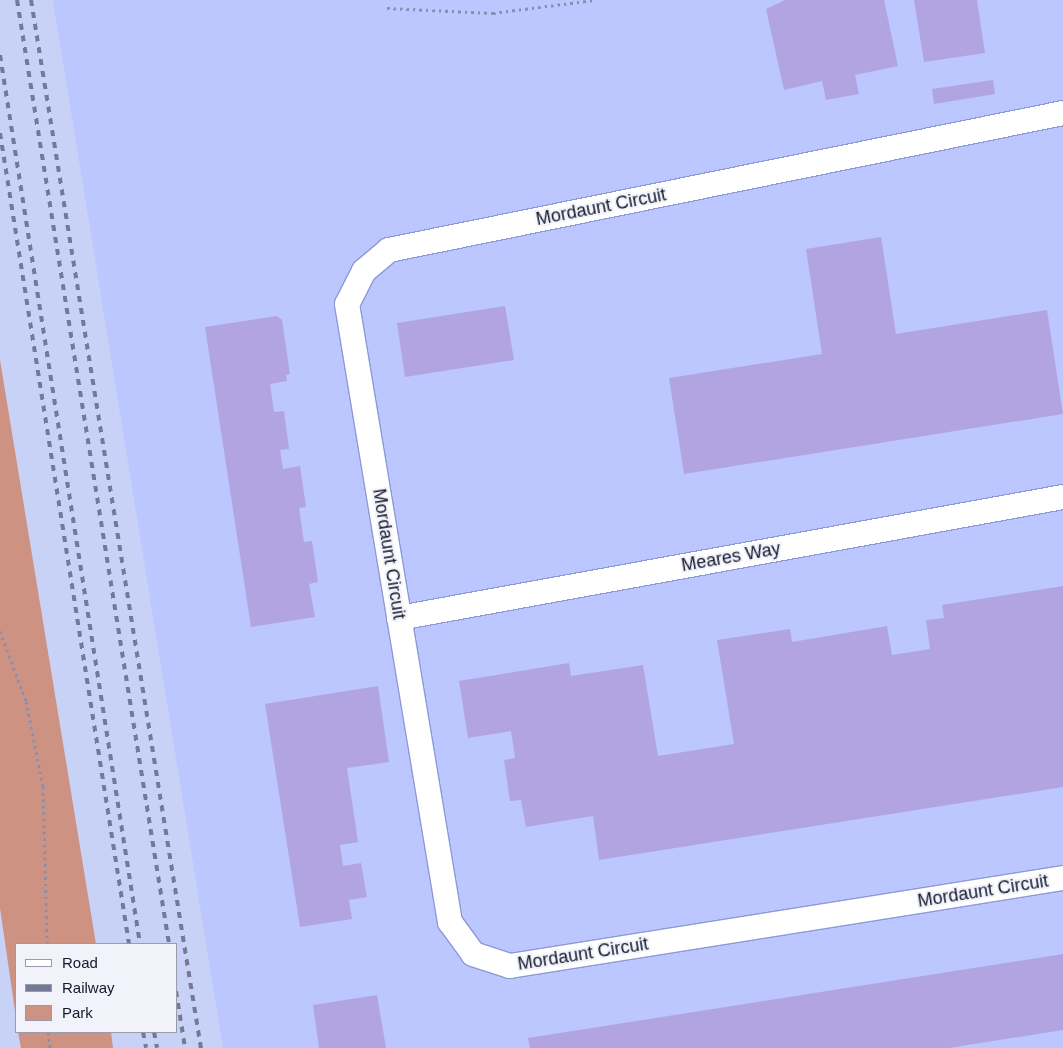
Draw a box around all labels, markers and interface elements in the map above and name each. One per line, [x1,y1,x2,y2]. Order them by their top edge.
street label: Mordaunt Circuit [534,184,668,230]
street label: Mordaunt Circuit [368,487,410,621]
street label: Meares Way [680,538,782,576]
street label: Mordaunt Circuit [916,870,1050,912]
street label: Mordaunt Circuit [516,933,650,975]
legend [15,943,178,1033]
text: Road [62,954,98,971]
text: Railway [62,979,115,996]
text: Park [62,1004,93,1021]

